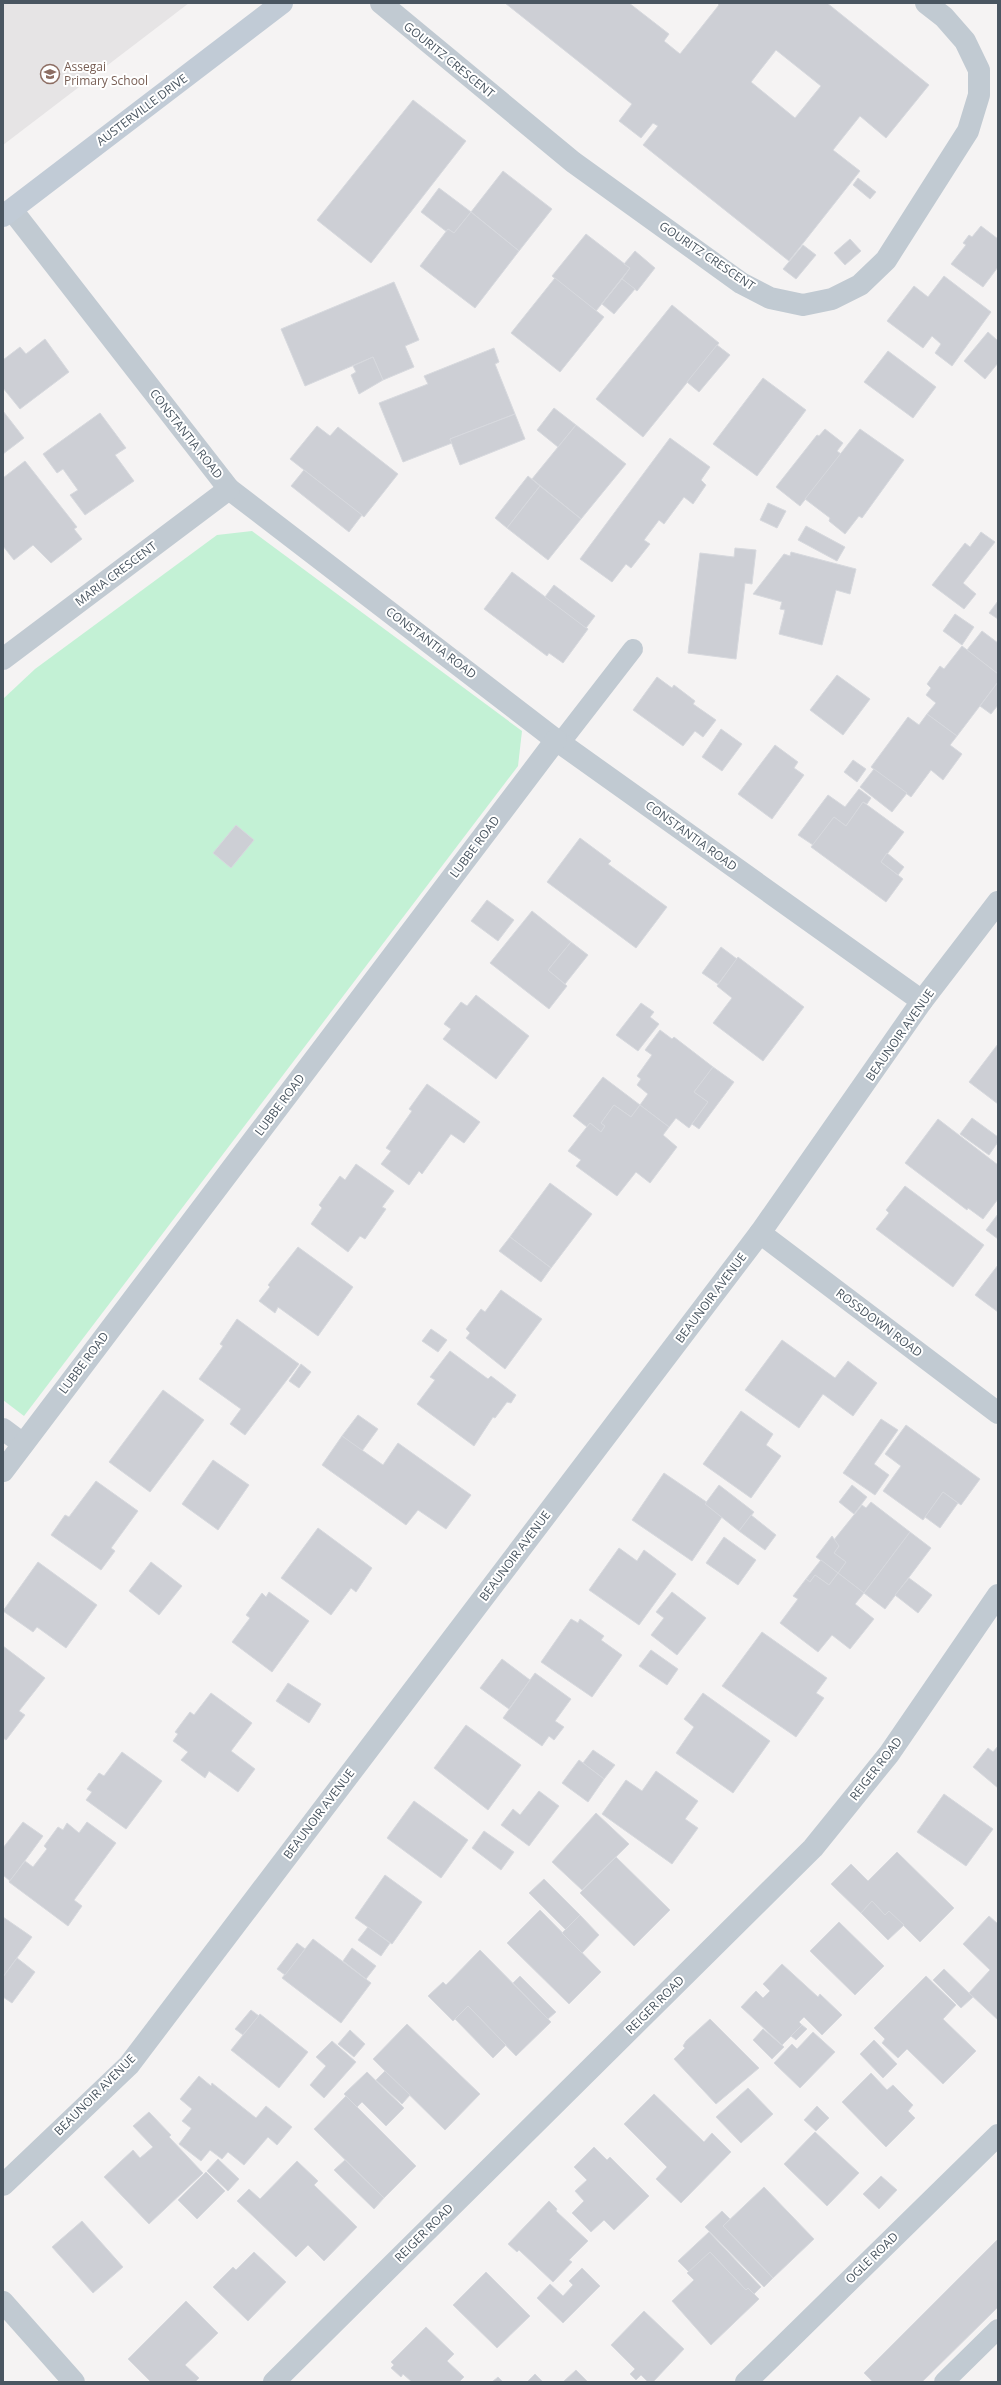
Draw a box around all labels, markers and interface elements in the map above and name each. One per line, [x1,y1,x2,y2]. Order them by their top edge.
street label: GOURITZ CRESCENT [400,18,499,102]
place label: Assegai Primary School [64,58,148,89]
school or university icon: Assegai Primary School [39,63,61,85]
street label: AUSTERVILLE DRIVE [93,70,191,149]
street label: GOURITZ CRESCENT [656,217,759,294]
street label: CONSTANTIA ROAD [146,385,227,482]
street label: MARIA CRESCENT [71,537,160,610]
street label: CONSTANTIA ROAD [382,603,480,682]
street label: CONSTANTIA ROAD [642,797,741,875]
street label: LUBBE ROAD [446,812,503,881]
street label: BEAUNOIR AVENUE [861,985,938,1084]
street label: LUBBE ROAD [251,1070,308,1139]
street label: BEAUNOIR AVENUE [671,1249,750,1346]
street label: ROSSDOWN ROAD [833,1284,926,1361]
street label: LUBBE ROAD [55,1328,112,1397]
street label: BEAUNOIR AVENUE [475,1507,554,1604]
street label: REIGER ROAD [845,1733,906,1804]
street label: BEAUNOIR AVENUE [279,1765,358,1862]
street label: REIGER ROAD [622,1972,688,2038]
street label: BEAUNOIR AVENUE [50,2050,139,2139]
street label: REIGER ROAD [391,2200,457,2266]
street label: OGLE ROAD [842,2228,902,2287]

